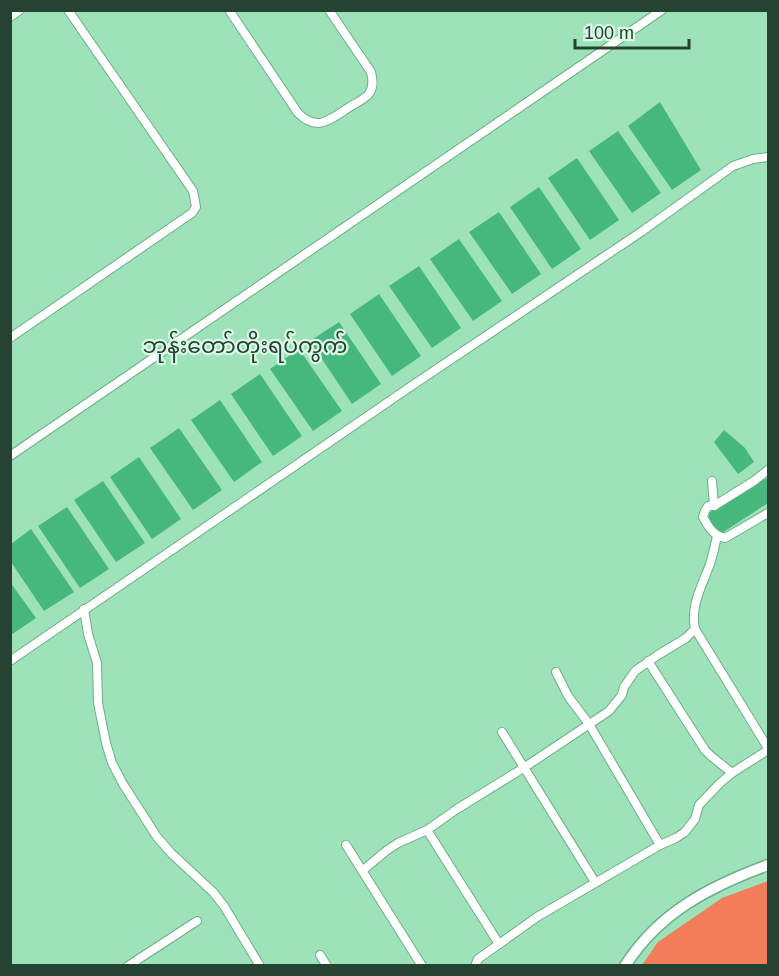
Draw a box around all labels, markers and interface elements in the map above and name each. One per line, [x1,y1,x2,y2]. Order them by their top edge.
scale bar [575,12,689,50]
text: 100 m [584,23,634,43]
district label: ဘုန်းတော်တိုးရပ်ကွက် [142,330,348,363]

